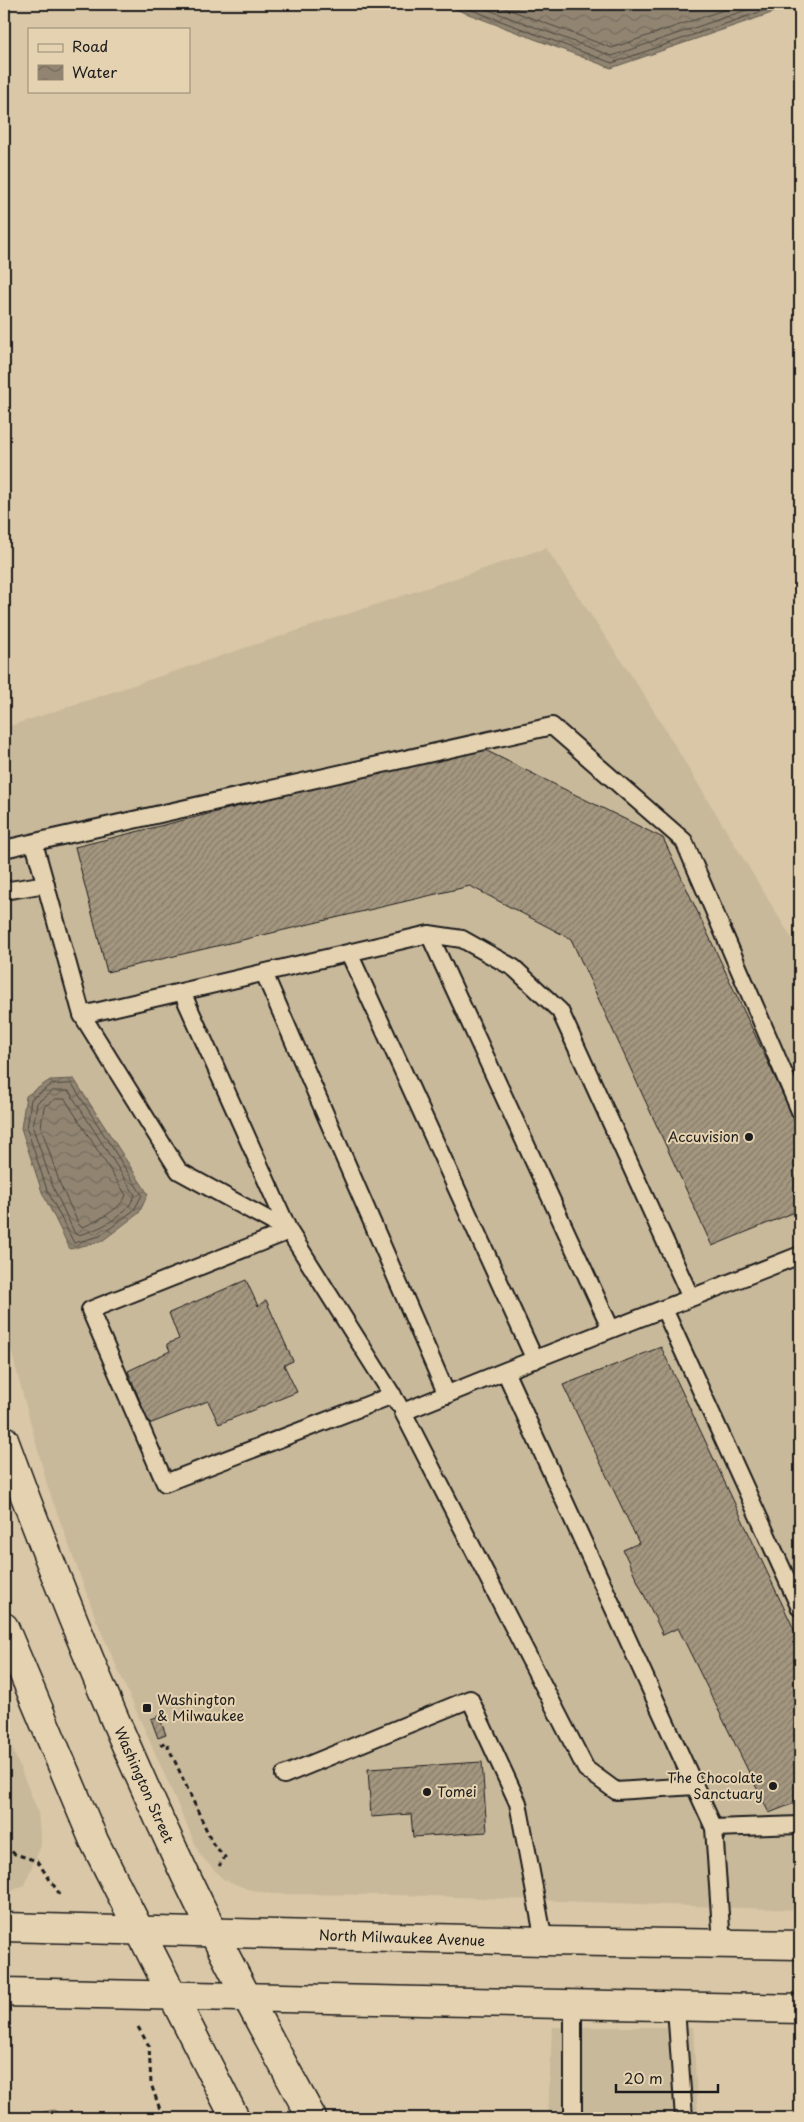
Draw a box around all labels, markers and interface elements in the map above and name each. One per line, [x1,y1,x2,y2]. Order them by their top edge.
legend [28,28,190,92]
text: Road [72,34,108,57]
text: Water [72,60,117,83]
place label: Accuvision [668,1126,739,1147]
marker: Accuvision [743,1131,755,1143]
place label: Washington & Milwaukee [157,1689,244,1726]
marker: Washington & Milwaukee [141,1702,153,1714]
street label: Washington Street [109,1723,180,1847]
place label: The Chocolate Sanctuary [667,1767,763,1804]
marker: The Chocolate Sanctuary [767,1780,779,1792]
place label: Tomei [437,1781,477,1802]
marker: Tomei [421,1786,433,1798]
street label: North Milwaukee Avenue [318,1924,486,1951]
scale bar [616,2062,719,2094]
text: 20 m [624,2066,663,2089]

